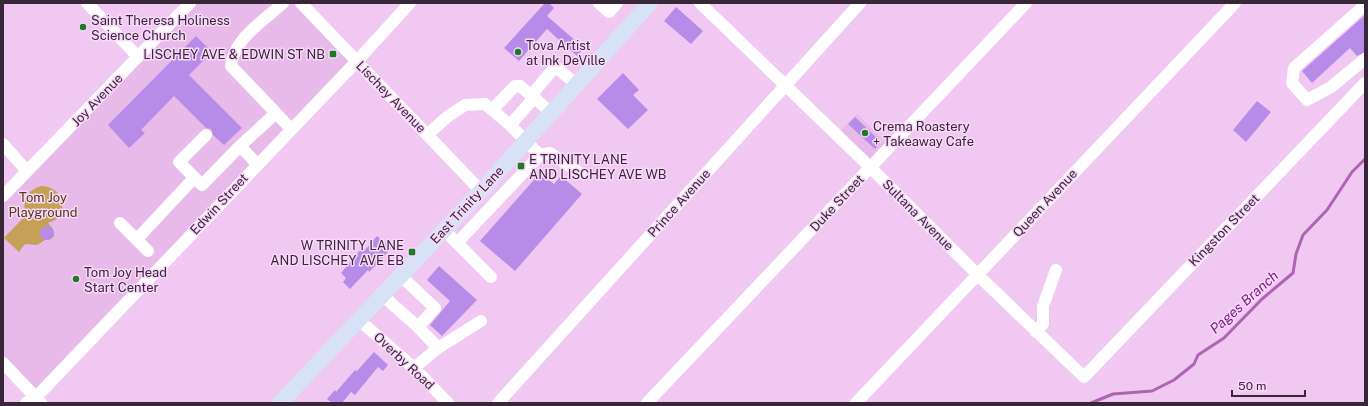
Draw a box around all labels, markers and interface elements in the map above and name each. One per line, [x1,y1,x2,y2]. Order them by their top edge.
place label: Saint Theresa Holiness Science Church [91,13,230,43]
marker: Saint Theresa Holiness Science Church [78,22,88,32]
place label: Tova Artist at Ink DeVille [526,38,605,68]
place label: LISCHEY AVE & EDWIN ST NB [143,47,325,62]
marker: Tova Artist at Ink DeVille [513,47,523,57]
marker: LISCHEY AVE & EDWIN ST NB [328,49,338,59]
street label: Lischey Avenue [353,58,429,136]
street label: Joy Avenue [68,71,126,129]
place label: Crema Roastery + Takeaway Cafe [873,119,974,149]
marker: Crema Roastery + Takeaway Cafe [860,128,870,138]
place label: E TRINITY LANE AND LISCHEY AVE WB [529,152,667,182]
marker: E TRINITY LANE AND LISCHEY AVE WB [516,161,526,171]
street label: East Trinity Lane [427,163,507,247]
street label: Prince Avenue [645,166,713,240]
street label: Queen Avenue [1010,166,1080,240]
street label: Edwin Street [187,170,251,238]
street label: Duke Street [807,172,867,234]
street label: Sultana Avenue [879,176,957,254]
park label: Tom Joy Playground [8,190,78,220]
street label: Kingston Street [1186,191,1262,269]
place label: W TRINITY LANE AND LISCHEY AVE EB [270,238,404,268]
marker: W TRINITY LANE AND LISCHEY AVE EB [407,247,417,257]
place label: Tom Joy Head Start Center [84,265,167,295]
water label: Pages Branch [1207,267,1281,337]
marker: Tom Joy Head Start Center [71,274,81,284]
street label: Overby Road [371,329,437,393]
scale bar [1232,372,1305,398]
text: 50 m [1238,379,1266,393]

